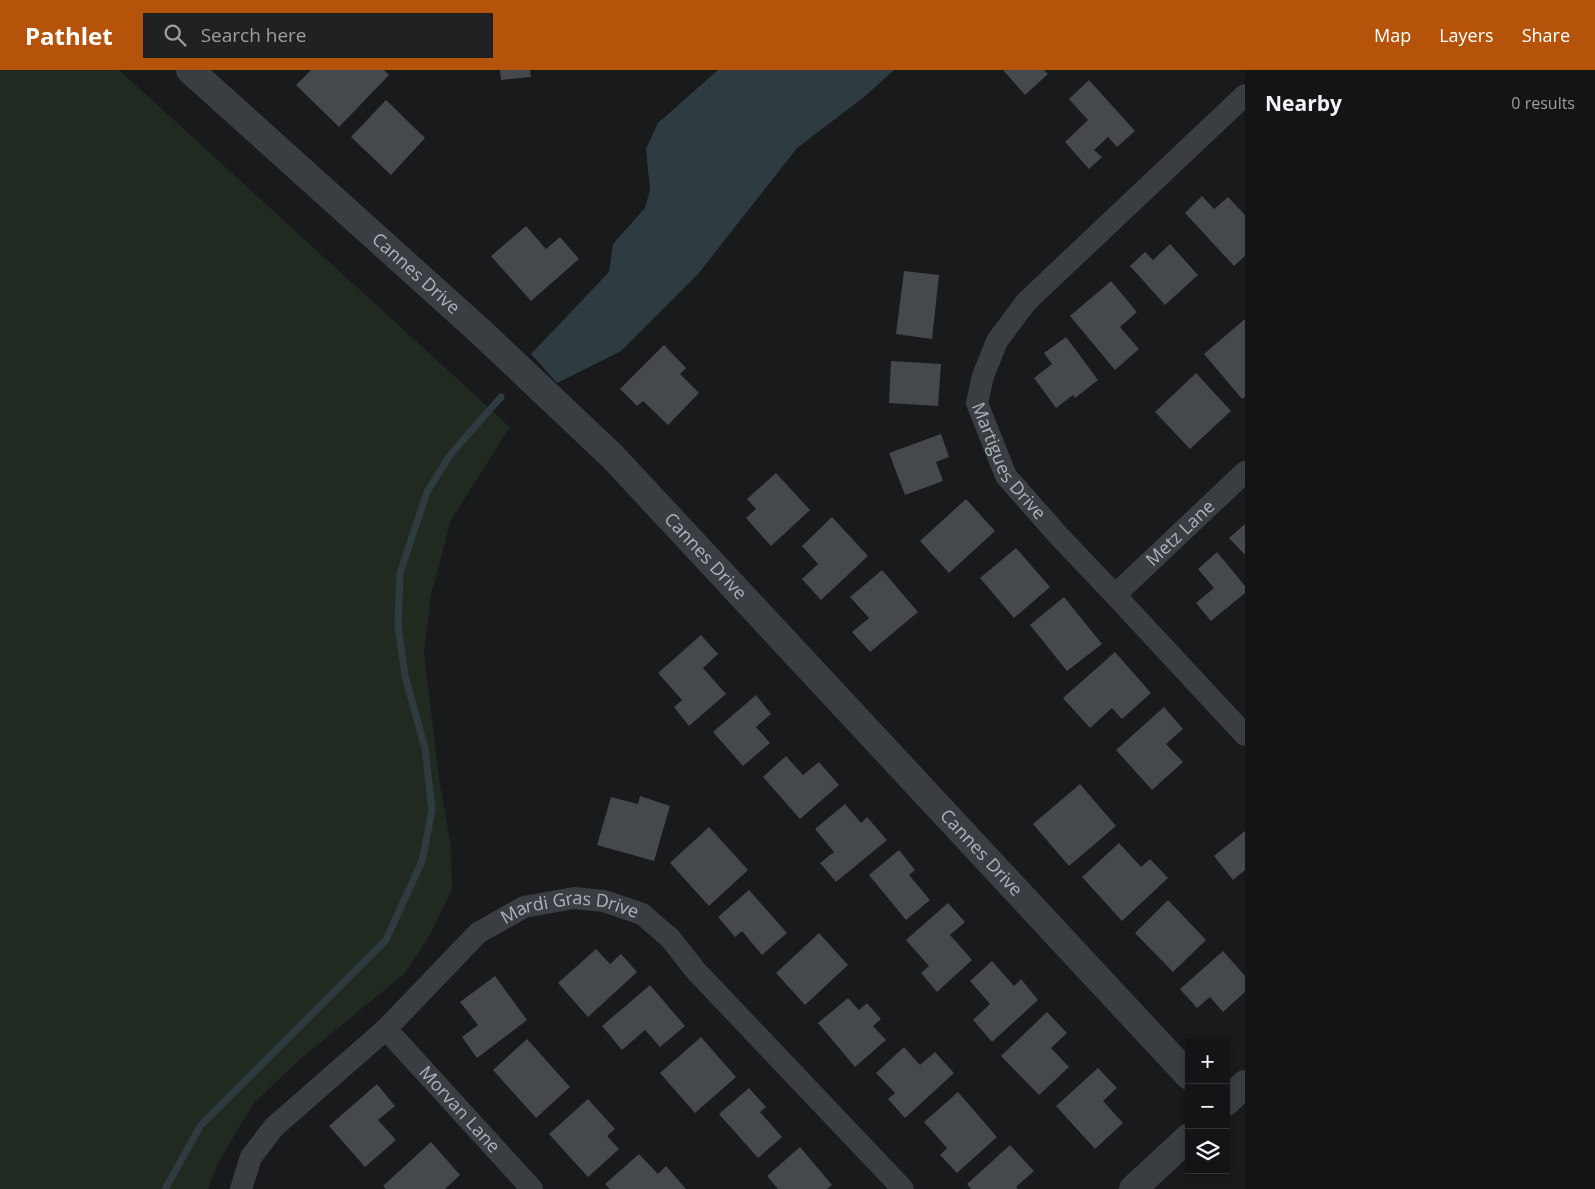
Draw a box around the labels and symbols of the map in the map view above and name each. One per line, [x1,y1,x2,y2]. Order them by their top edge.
street label: Cannes Drive [367,227,466,319]
street label: Martigues Drive [967,398,1052,524]
street label: Metz Lane [1140,494,1219,571]
street label: Cannes Drive [660,507,753,604]
street label: Cannes Drive [935,803,1029,901]
street label: Mardi Gras Drive [496,885,642,929]
street label: Morvan Lane [414,1060,506,1157]

